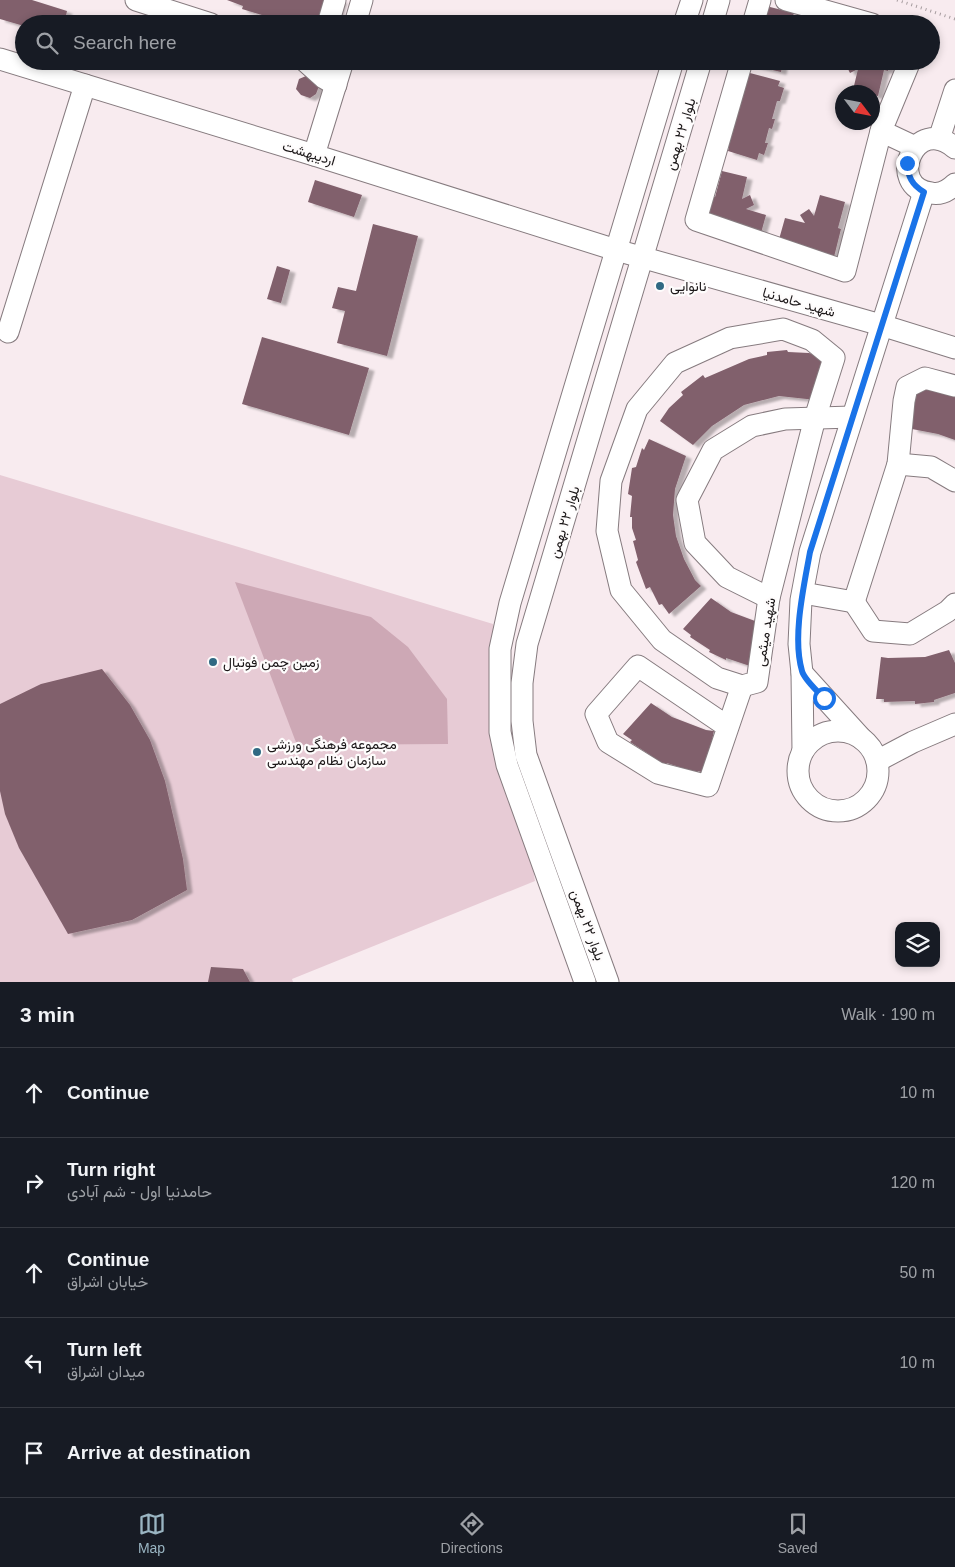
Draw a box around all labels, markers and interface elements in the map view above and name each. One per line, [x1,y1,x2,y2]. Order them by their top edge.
search box [15,15,940,70]
icon: search [33,29,61,57]
text: Search here [73,32,177,53]
north arrow [835,85,880,130]
street label: بلوار ۲۲ بهمن [661,96,700,172]
street label: اردیبهشت [280,137,337,170]
route end [896,152,919,175]
place label: نانوایی [670,278,706,295]
marker: نانوایی [654,280,666,292]
street label: شهید حامدنیا [760,284,837,321]
street label: بلوار ۲۲ بهمن [545,484,584,560]
street label: شهید میثمی [752,597,779,668]
place label: زمین چمن فوتبال [223,654,320,672]
marker: زمین چمن فوتبال [207,656,219,668]
route start [813,687,836,710]
place label: مجموعه فرهنگی ورزشی سازمان نظام مهندسی [267,736,397,769]
marker: مجموعه فرهنگی ورزشی سازمان نظام مهندسی [251,746,263,758]
street label: بلوار ۲۲ بهمن [567,887,608,963]
map controls [895,922,940,967]
button: layers [895,922,940,967]
text: 3 min [20,1003,75,1026]
text: Walk · 190 m [841,1006,935,1023]
icon: ahead [20,1079,48,1107]
text: Continue [67,1082,149,1103]
text: 10 m [899,1084,935,1101]
text: Turn right [67,1159,155,1180]
icon: right [20,1169,48,1197]
text: 120 m [891,1174,935,1191]
text: حامدنیا اول - شم آبادی [67,1183,212,1200]
text: Continue [67,1249,149,1270]
icon: ahead [20,1259,48,1287]
text: 50 m [899,1264,935,1281]
text: خیابان اشراق [67,1273,148,1290]
text: Turn left [67,1339,142,1360]
icon: left [20,1349,48,1377]
text: 10 m [899,1354,935,1371]
text: میدان اشراق [67,1363,145,1380]
icon: arrive [20,1439,48,1467]
text: Arrive at destination [67,1442,251,1463]
tab: Map [138,1510,166,1556]
tab: Directions [441,1510,503,1556]
tab: Saved [778,1510,817,1556]

